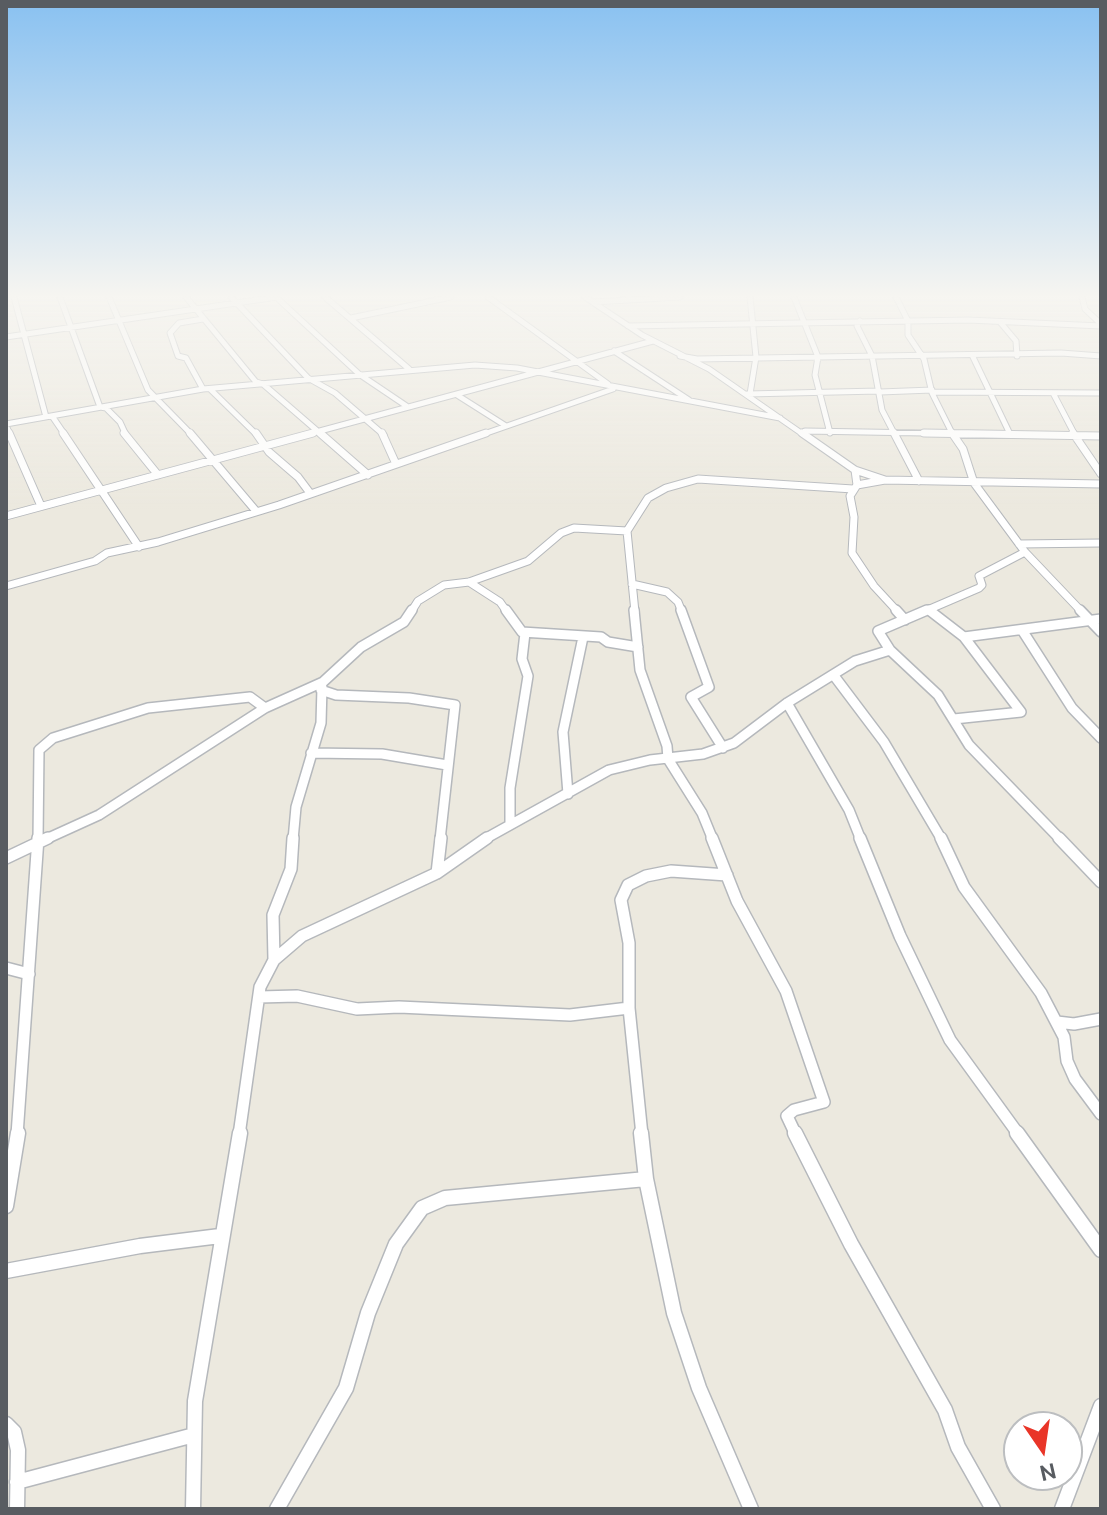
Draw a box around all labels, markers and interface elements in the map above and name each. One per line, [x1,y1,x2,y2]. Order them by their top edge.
north arrow [1003,1411,1083,1491]
text: N [1037,1459,1059,1487]

